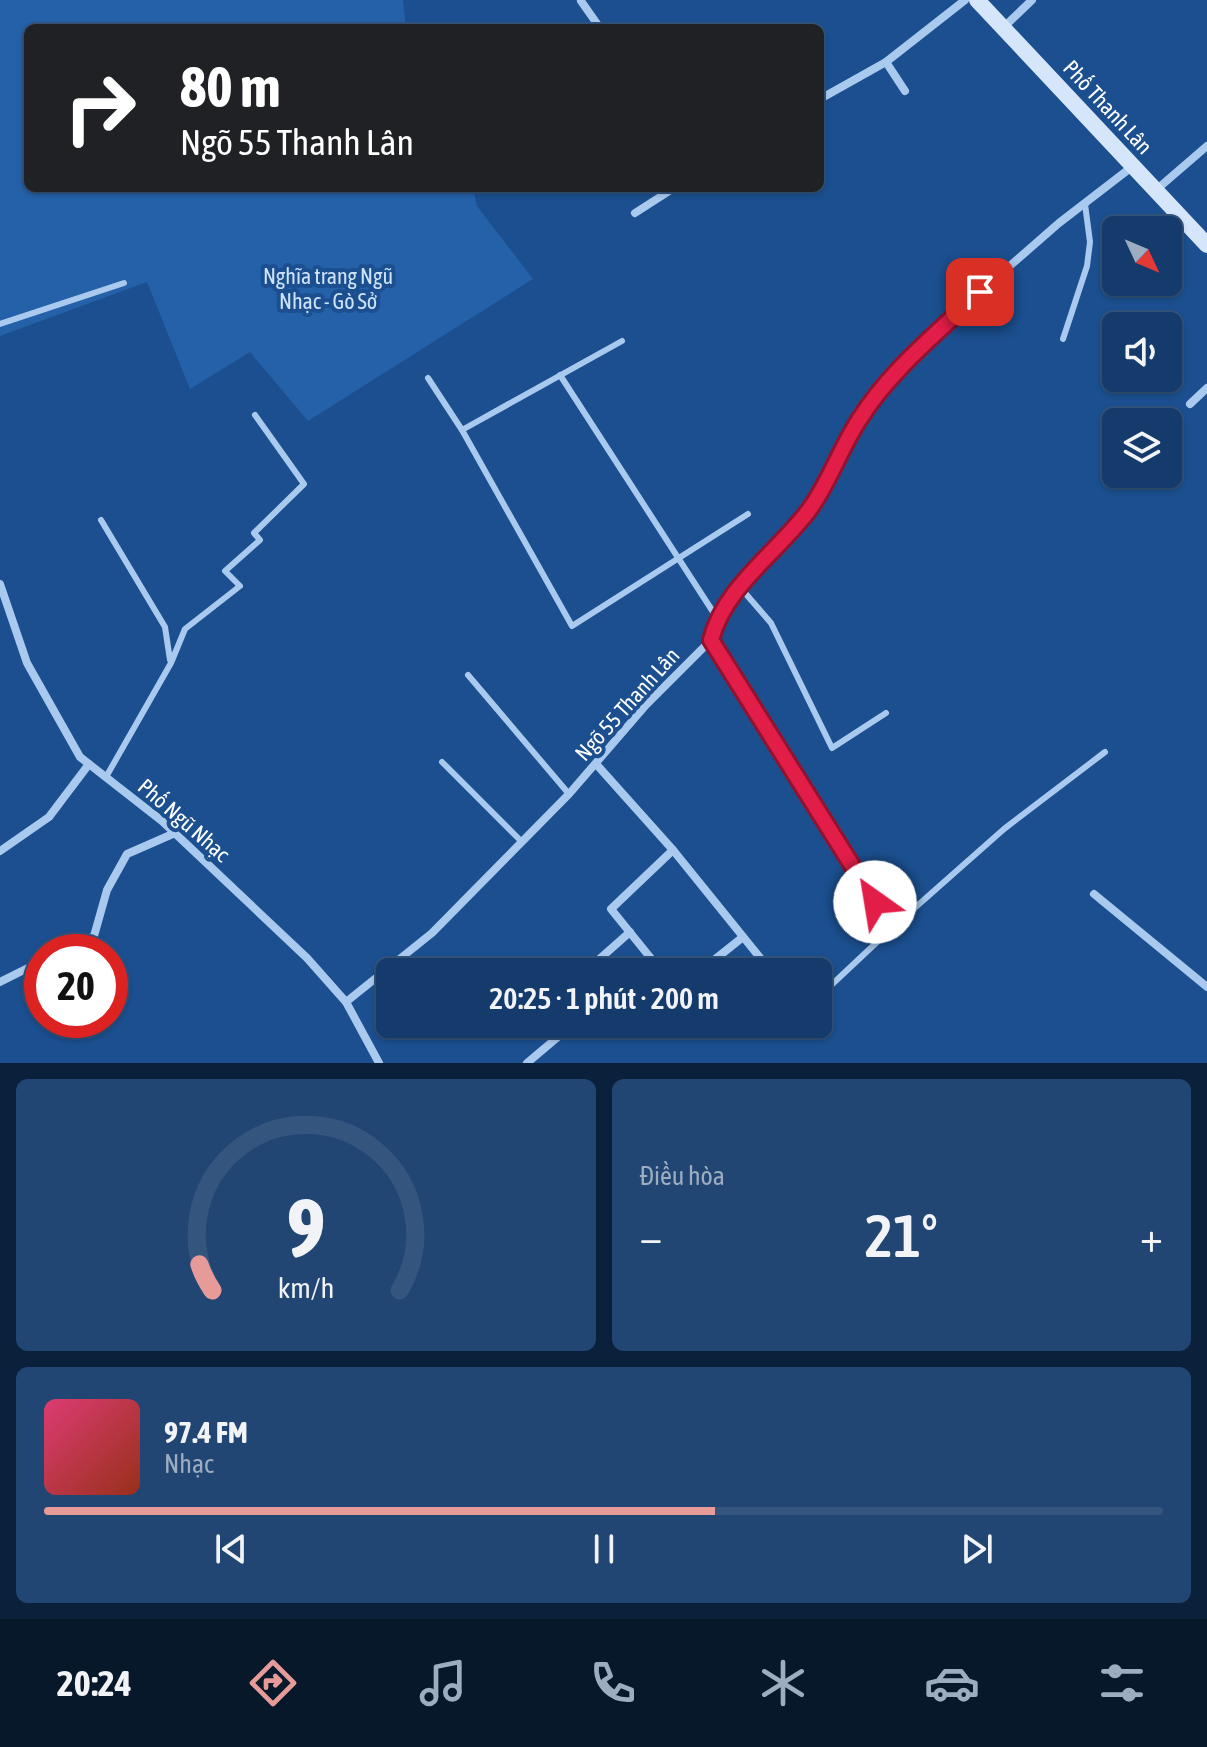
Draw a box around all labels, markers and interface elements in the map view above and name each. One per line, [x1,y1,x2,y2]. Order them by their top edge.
text: 80 m [180,55,281,119]
street label: Phố Thanh Lân [1058,55,1158,159]
icon: right [48,56,152,160]
text: Ngõ 55 Thanh Lân [180,121,414,163]
north arrow [1102,216,1182,296]
map controls [1102,216,1182,488]
pin [946,258,1014,326]
park label: Nghĩa trang Ngũ Nhạc - Gò Sở [263,263,393,314]
icon: arrive [958,270,1002,314]
button: sound [1102,312,1182,392]
button: layers [1102,408,1182,488]
street label: Ngõ 55 Thanh Lân [570,642,684,766]
street label: Phố Ngũ Nhạc [133,773,236,867]
position arrow [833,860,917,944]
speed limit sign: 20 [24,934,128,1038]
text: 20:25 · 1 phút · 200 m [489,981,719,1015]
text: Điều hòa [640,1161,725,1191]
text: 9 [286,1179,325,1275]
text: 21° [865,1201,938,1270]
text: − [640,1211,662,1261]
text: + [1140,1211,1163,1261]
text: km/h [277,1271,334,1304]
text: 97.4 FM [164,1415,248,1449]
text: Nhạc [164,1449,214,1479]
icon: previous [209,1527,253,1571]
icon: pause [582,1527,626,1571]
icon: next [955,1527,999,1571]
icon: directions [245,1655,301,1711]
icon: music [415,1655,471,1711]
icon: phone [585,1655,641,1711]
icon: climate [755,1655,811,1711]
icon: car [924,1655,980,1711]
icon: filters [1094,1655,1150,1711]
text: 20:24 [57,1662,132,1704]

